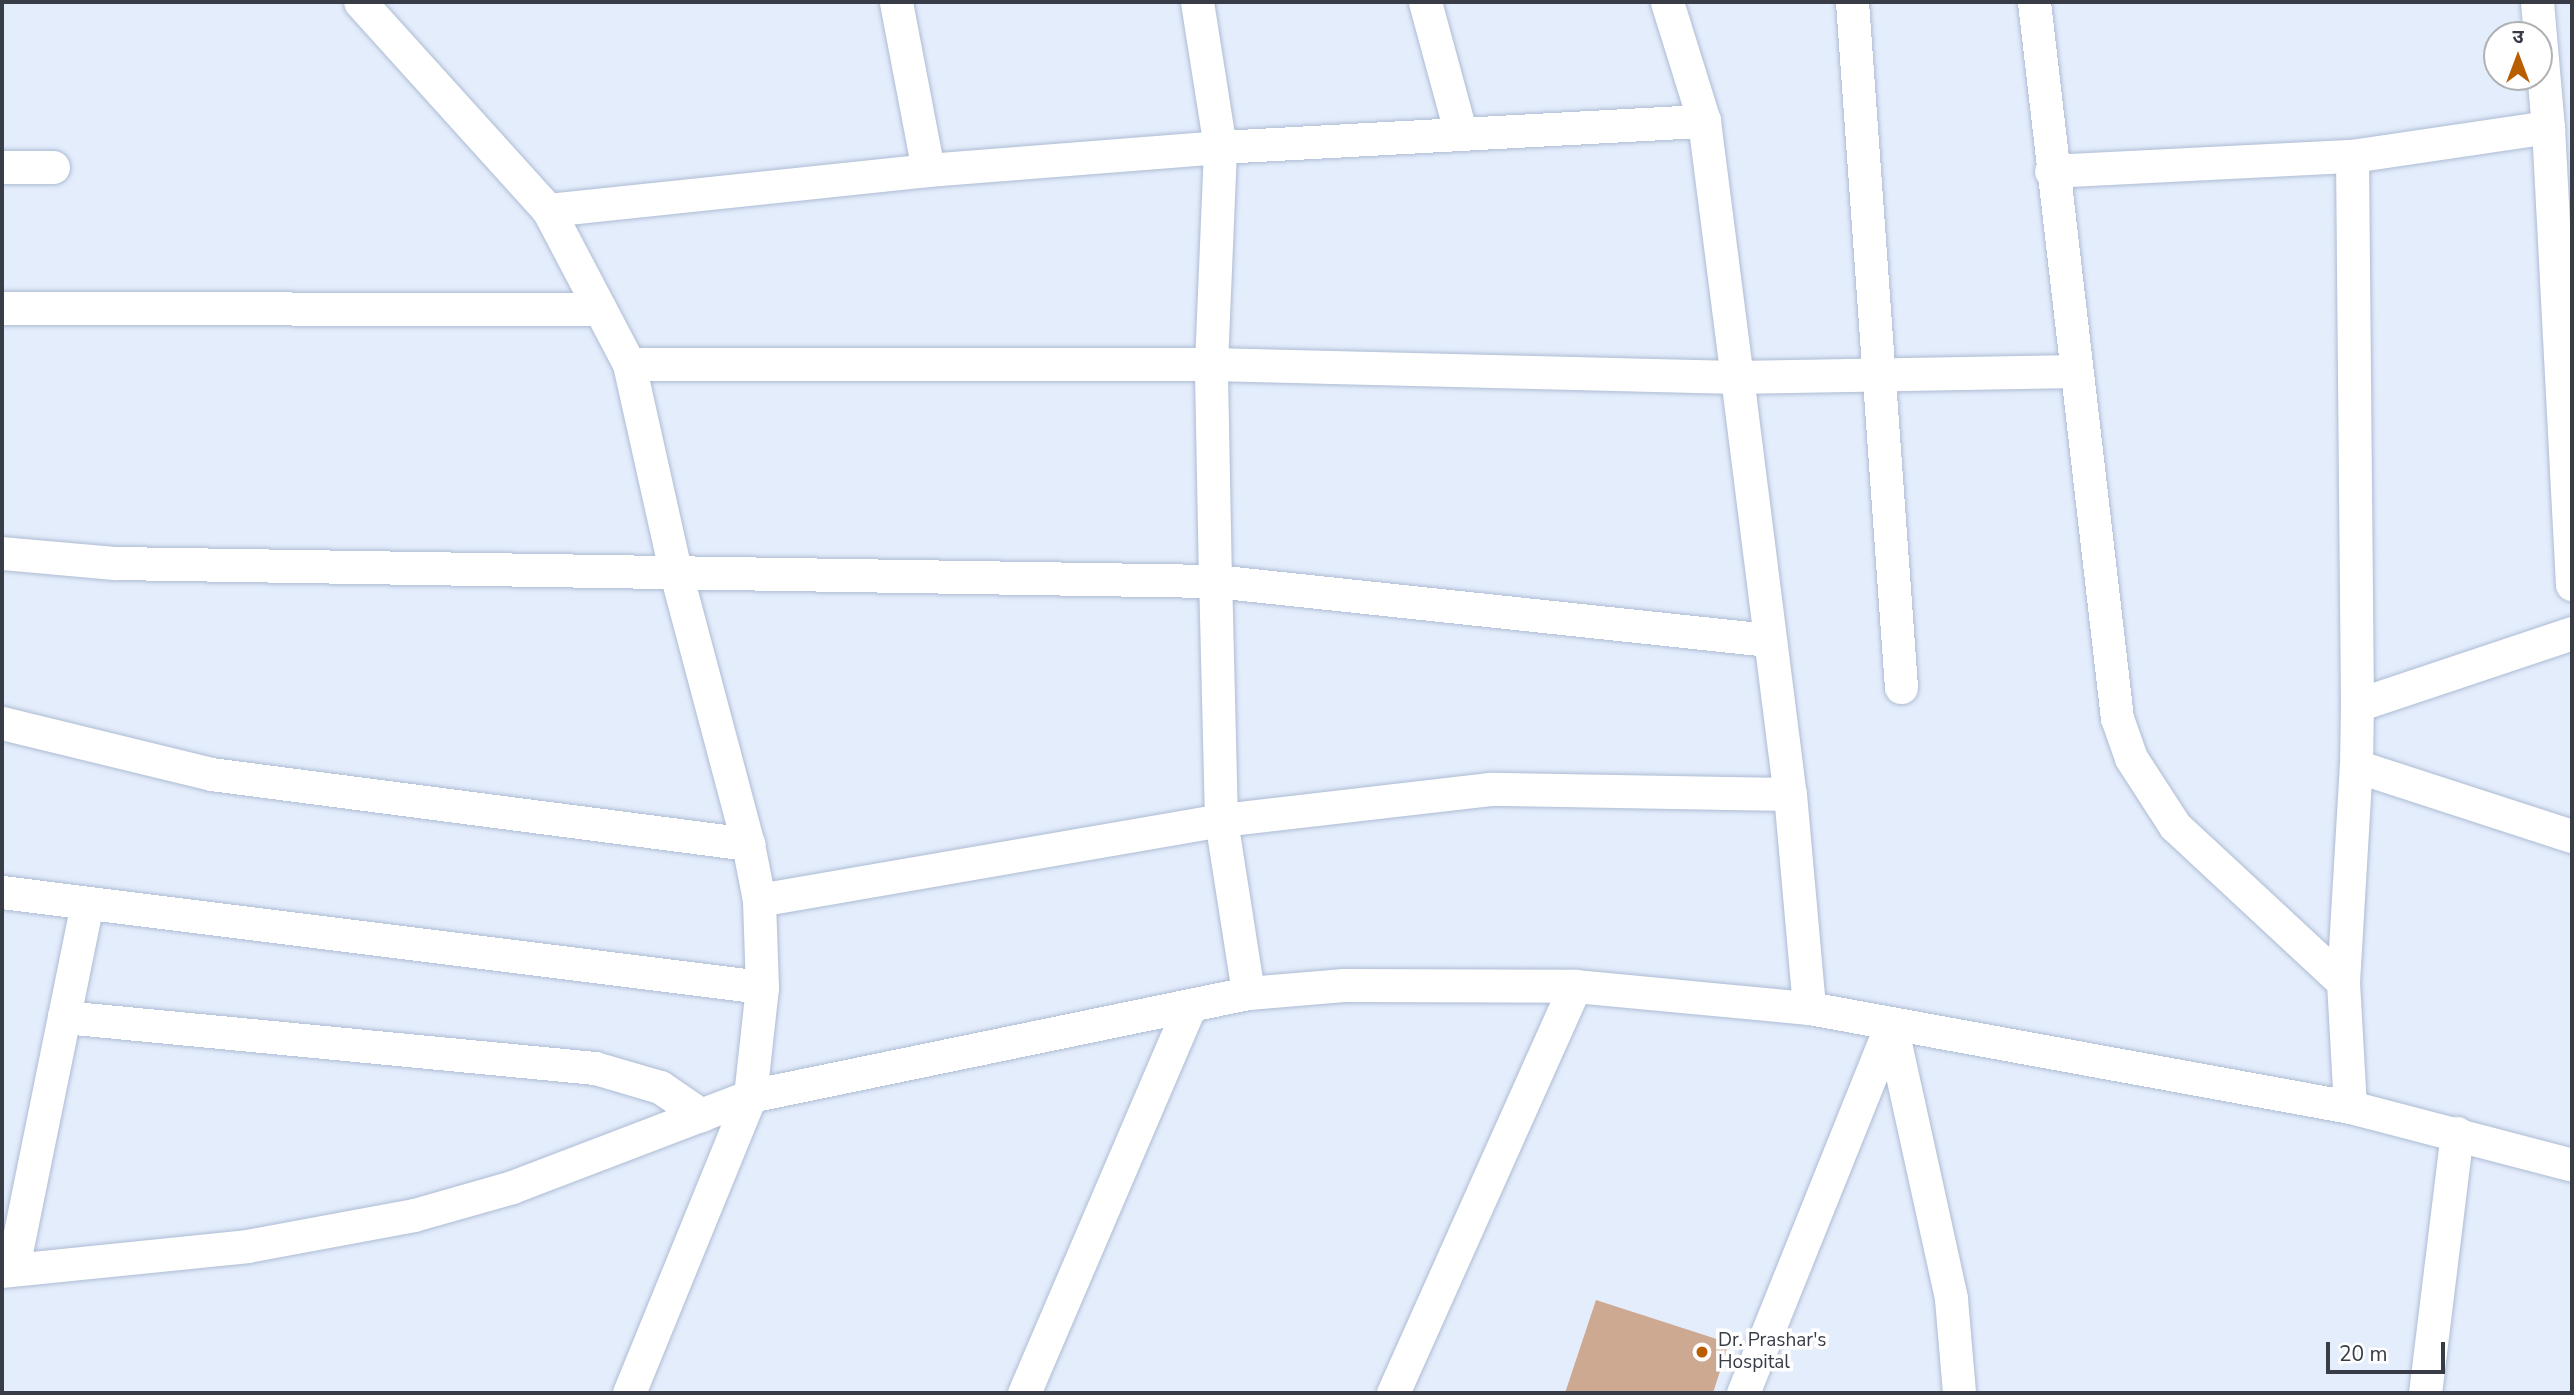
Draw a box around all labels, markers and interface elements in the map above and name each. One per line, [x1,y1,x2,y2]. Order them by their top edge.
north arrow [2483,21,2553,91]
text: उ [2512,24,2524,50]
scale bar [2329,1328,2448,1372]
place label: Dr. Prashar's Hospital [1718,1330,1826,1374]
text: 20 m [2339,1340,2388,1368]
marker: Dr. Prashar's Hospital [1692,1342,1712,1362]

